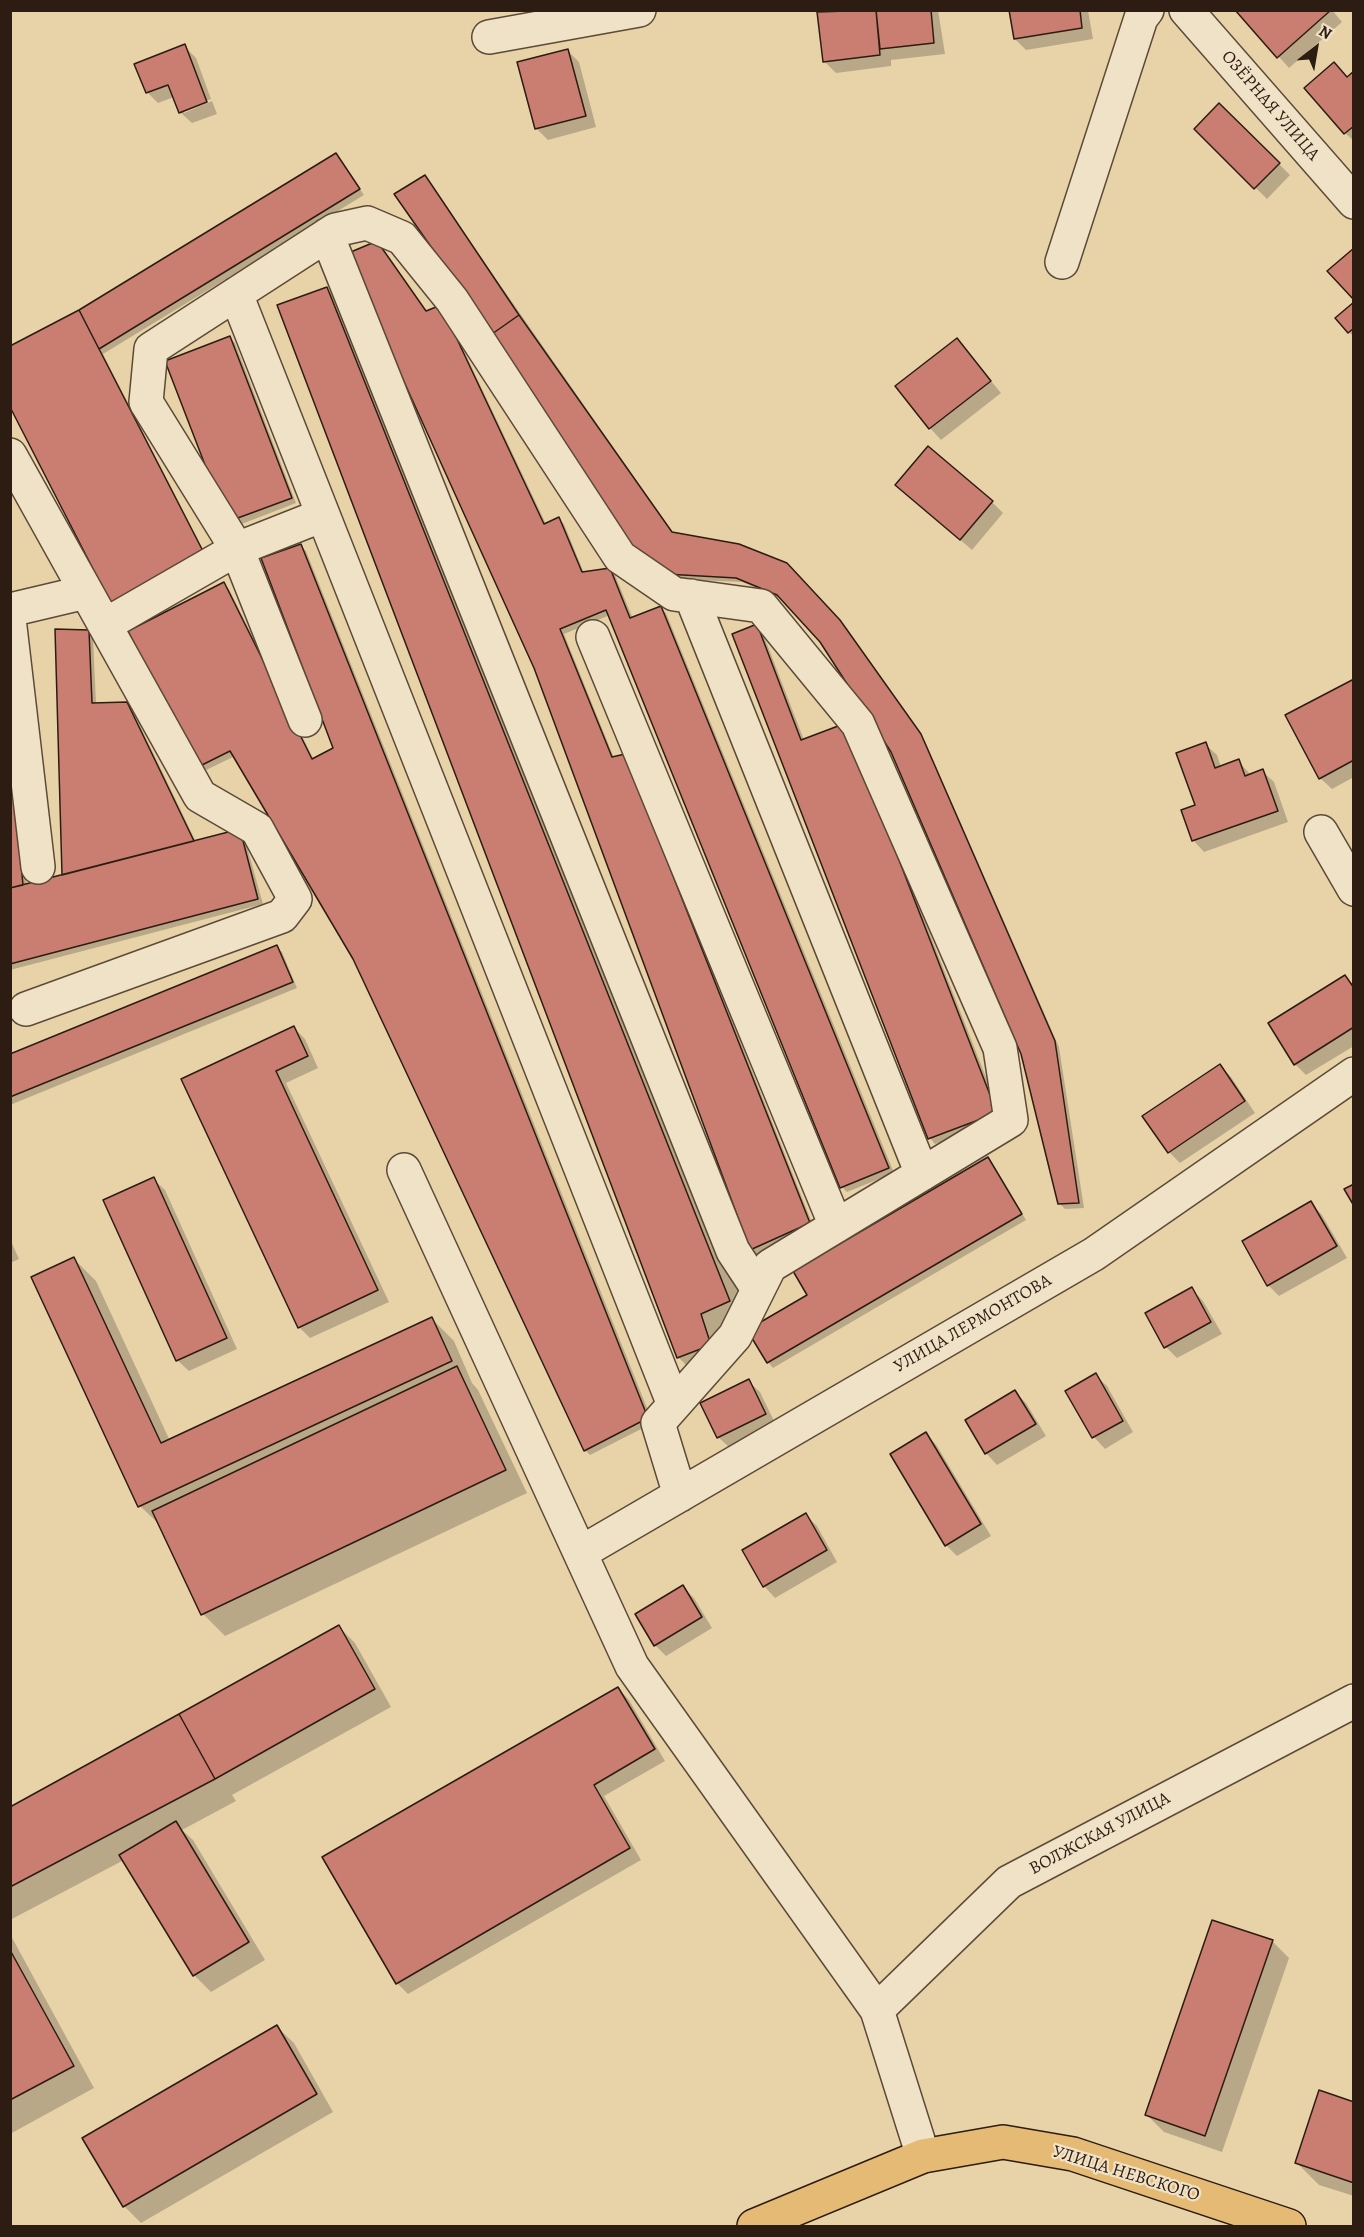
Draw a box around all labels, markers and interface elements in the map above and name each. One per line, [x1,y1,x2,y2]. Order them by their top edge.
north arrow [1286,18,1346,78]
text: N [1315,20,1336,45]
street label: ОЗЁРНАЯ УЛИЦА [1216,46,1324,166]
street label: УЛИЦА ЛЕРМОНТОВА [890,1270,1056,1378]
street label: ВОЛЖСКАЯ УЛИЦА [1026,1788,1174,1880]
street label: УЛИЦА НЕВСКОГО [1050,2141,1202,2207]

